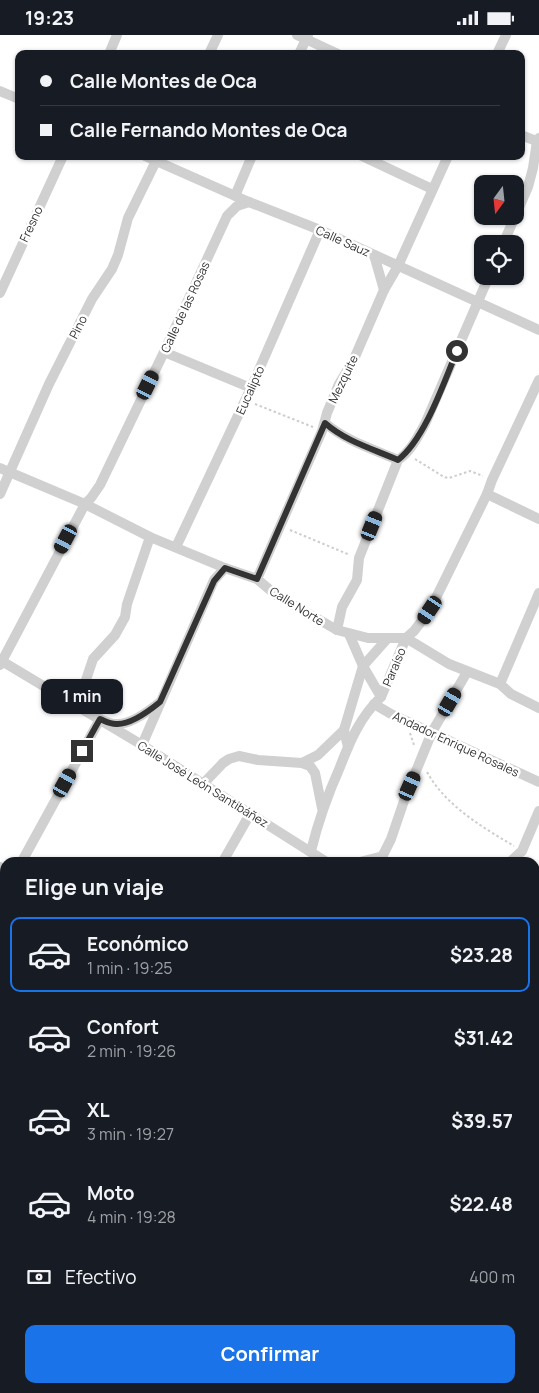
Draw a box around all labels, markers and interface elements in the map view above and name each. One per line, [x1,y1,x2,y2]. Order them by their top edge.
text: 19:23 [25,5,74,31]
text: Calle Montes de Oca [70,68,257,94]
text: Calle Fernando Montes de Oca [70,117,347,143]
north arrow [474,175,524,225]
map controls [474,175,524,285]
street label: Fresno [15,203,47,245]
street label: Calle Sauz [313,221,373,261]
button: locate [474,235,524,285]
street label: Calle de las Rosas [156,259,214,355]
street label: Pino [65,312,91,342]
route start [446,340,468,362]
street label: Mezquite [324,352,362,406]
street label: Eucalipto [232,363,268,417]
car [134,368,161,402]
car [359,509,384,543]
car [52,522,79,556]
street label: Calle Norte [266,582,328,630]
car [415,593,444,627]
street label: Paraíso [378,645,410,689]
callout: 1 min [41,679,123,713]
text: 1 min [62,685,102,707]
car [436,685,463,719]
street label: Andador Enrique Rosales [390,707,522,781]
street label: Calle José León Santibáñez [134,737,272,831]
route end [71,740,93,762]
car [51,766,78,800]
car [397,769,422,803]
text: Elige un viaje [25,872,164,902]
text: Económico [87,931,189,957]
icon: car [27,932,72,977]
text: $23.28 [450,942,513,968]
text: 1 min · 19:25 [87,957,173,979]
text: Confort [87,1014,159,1040]
icon: car [27,1015,72,1060]
text: $31.42 [454,1025,513,1051]
text: 2 min · 19:26 [87,1040,176,1062]
text: XL [87,1097,110,1123]
icon: car [27,1098,72,1143]
text: $39.57 [451,1108,513,1134]
text: 3 min · 19:27 [87,1123,174,1145]
text: Moto [87,1180,134,1206]
icon: car [27,1181,72,1226]
text: $22.48 [449,1191,513,1217]
text: 4 min · 19:28 [87,1206,176,1228]
icon: cash [25,1263,53,1291]
text: Efectivo [65,1264,136,1290]
text: 400 m [469,1266,515,1288]
button: Confirmar [25,1325,515,1383]

